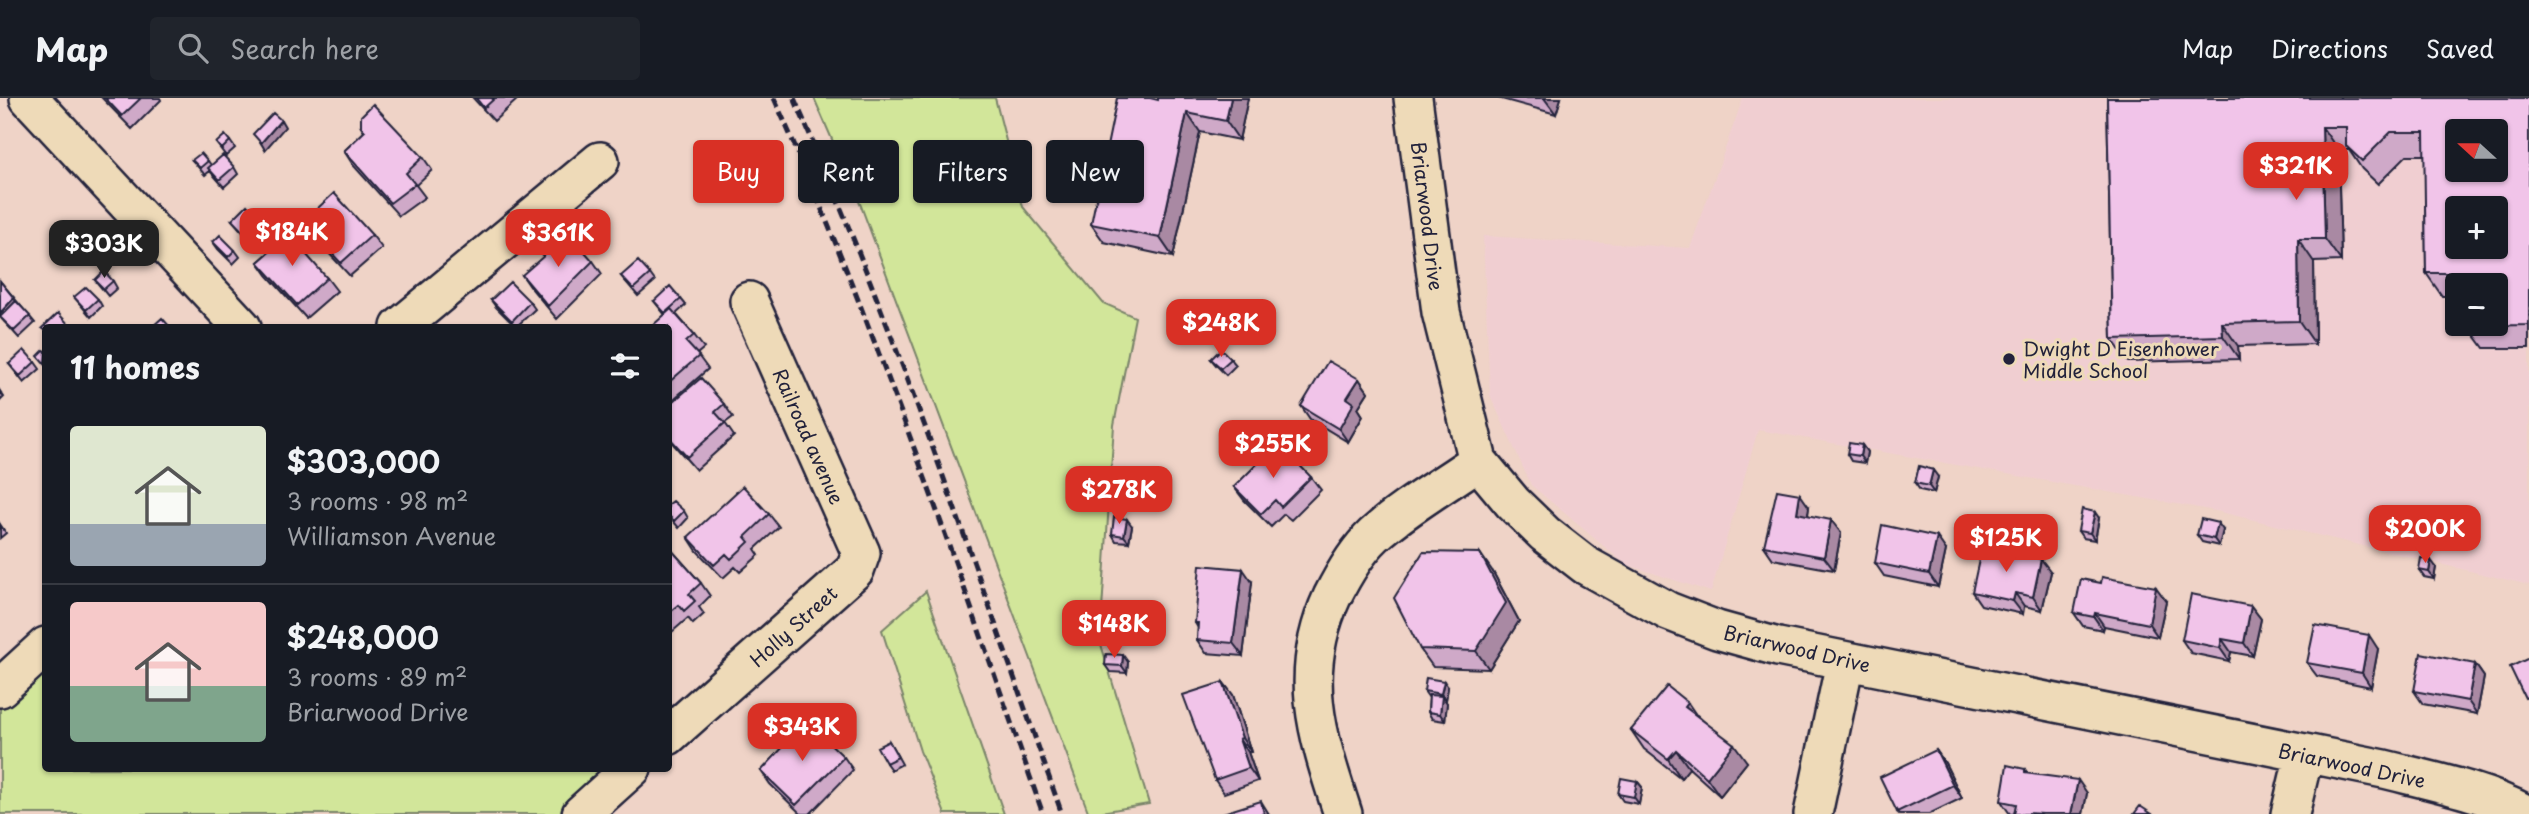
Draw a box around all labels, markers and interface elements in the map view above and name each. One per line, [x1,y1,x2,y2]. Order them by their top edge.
search box [150,17,640,80]
text: Map [35,23,108,73]
icon: search [174,29,212,67]
text: Search here [230,29,379,68]
text: Map [2182,30,2233,66]
text: Directions [2271,30,2388,66]
text: Saved [2426,30,2494,66]
north arrow [2445,119,2508,182]
map controls [2445,119,2508,336]
chip: Buy [693,140,784,203]
chip: Rent [798,140,899,203]
chip: Filters [913,140,1032,203]
chip: New [1046,140,1144,203]
street label: Briarwood Drive [1405,140,1451,292]
pin: $321K [2247,142,2345,202]
text: $321K [2259,147,2333,182]
button: + [2445,196,2508,259]
pin: $184K [243,208,341,268]
pin: $361K [509,209,607,269]
text: $184K [256,213,328,248]
text: $361K [522,214,594,249]
pin: $303K [55,220,153,280]
text: $303K [65,225,143,260]
button: − [2445,273,2508,336]
pin: $248K [1172,300,1270,359]
text: $248K [1182,304,1260,339]
place label: Dwight D Eisenhower Middle School [2023,334,2219,384]
text: 11 homes [70,344,200,389]
icon: filters [606,347,644,385]
marker: Dwight D Eisenhower Middle School [2001,351,2017,367]
street label: Railroad avenue [767,364,851,508]
pin: $255K [1224,420,1322,480]
text: $255K [1235,425,1311,460]
text: $303,000 [287,438,440,483]
icon: home [126,454,210,538]
pin: $278K [1070,466,1168,526]
text: $278K [1081,471,1157,506]
text: 3 rooms · 98 m² [287,483,468,518]
pin: $200K [2376,505,2474,565]
text: $200K [2385,510,2465,545]
pin: $125K [1957,514,2055,574]
text: Williamson Avenue [287,518,496,553]
text: $125K [1970,519,2042,554]
street label: Holly Street [743,579,843,673]
pin: $148K [1065,601,1163,660]
text: $148K [1078,605,1150,640]
text: $248,000 [287,614,439,659]
street label: Briarwood Drive [1721,618,1873,678]
icon: home [126,630,210,714]
text: 3 rooms · 89 m² [287,659,467,694]
text: Briarwood Drive [287,694,468,729]
pin: $343K [753,704,851,763]
text: $343K [764,708,840,743]
street label: Briarwood Drive [2276,736,2428,794]

